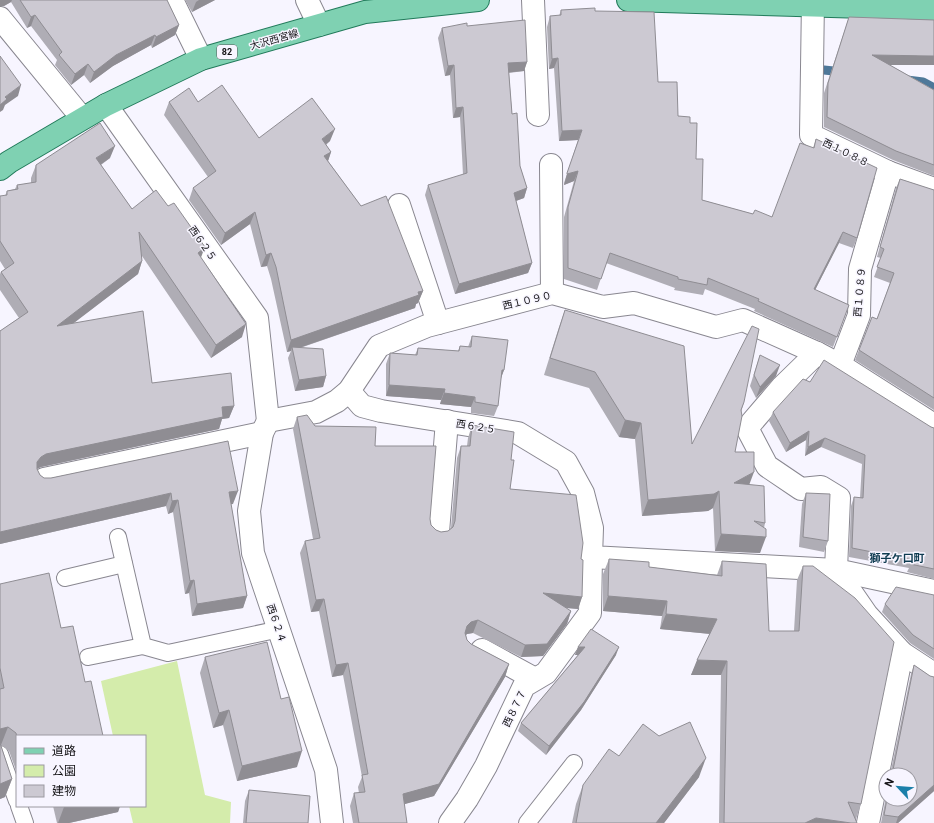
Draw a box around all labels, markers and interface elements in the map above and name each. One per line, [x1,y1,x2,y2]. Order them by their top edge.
street label: 大沢西宮線 [249,27,300,52]
road number: 82 [217,45,237,59]
street label: 西１０８８ [821,137,871,168]
street label: 西６２５ [187,224,219,263]
street label: 西１０８９ [852,267,867,317]
street label: 西１０９０ [502,290,553,311]
street label: 西６２５ [455,418,497,435]
district label: 獅子ケ口町 [870,552,925,565]
street label: 西６２４ [265,602,288,644]
street label: 西８７７ [501,688,528,729]
legend [16,735,146,807]
text: 道路 [52,744,76,758]
text: 公園 [52,764,76,778]
north arrow [878,767,918,807]
text: N [882,776,897,789]
text: 建物 [52,784,76,798]

